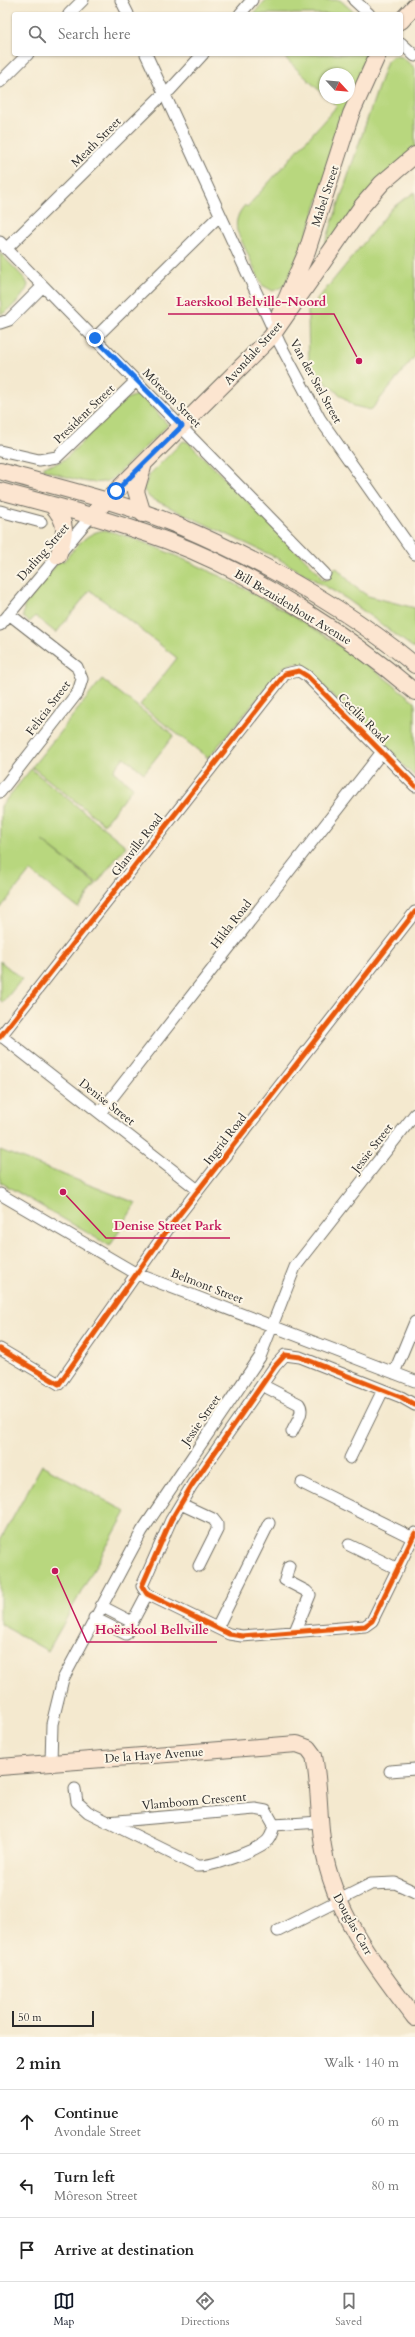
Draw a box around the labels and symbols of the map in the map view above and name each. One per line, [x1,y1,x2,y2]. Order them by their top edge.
north arrow [319,68,355,104]
street label: Meath Street [68,113,125,170]
street label: Mabel Street [308,163,342,229]
callout: Laerskool Belville-Noord [168,289,334,314]
text: Laerskool Belville-Noord [176,293,327,311]
street label: Avondale Street [220,318,286,388]
route end [86,329,104,347]
street label: Van der Stel Street [286,336,346,426]
street label: Môreson Street [139,365,205,431]
street label: President Street [50,381,118,447]
route start [107,482,125,500]
street label: Darling Street [14,520,73,584]
street label: Bill Bezuidenhout Avenue [231,566,355,648]
street label: Felicia Street [22,677,74,739]
street label: Cecilia Road [334,689,392,747]
street label: Glanville Road [108,810,167,880]
street label: Hilda Road [207,896,255,952]
street label: Denise Street [76,1075,138,1129]
street label: Ingrid Road [200,1109,251,1168]
street label: Jessie Street [346,1120,396,1178]
callout: Denise Street Park [106,1213,230,1238]
text: Denise Street Park [114,1217,223,1235]
street label: Belmont Street [169,1265,246,1307]
street label: Jessie Street [177,1391,224,1450]
callout: Hoërskool Bellville [87,1617,217,1642]
text: Hoërskool Bellville [95,1621,209,1639]
street label: De la Haye Avenue [104,1744,204,1766]
street label: Vlamboom Crescent [141,1788,247,1814]
street label: Douglas Carr [329,1890,377,1958]
scale bar [12,2009,94,2028]

